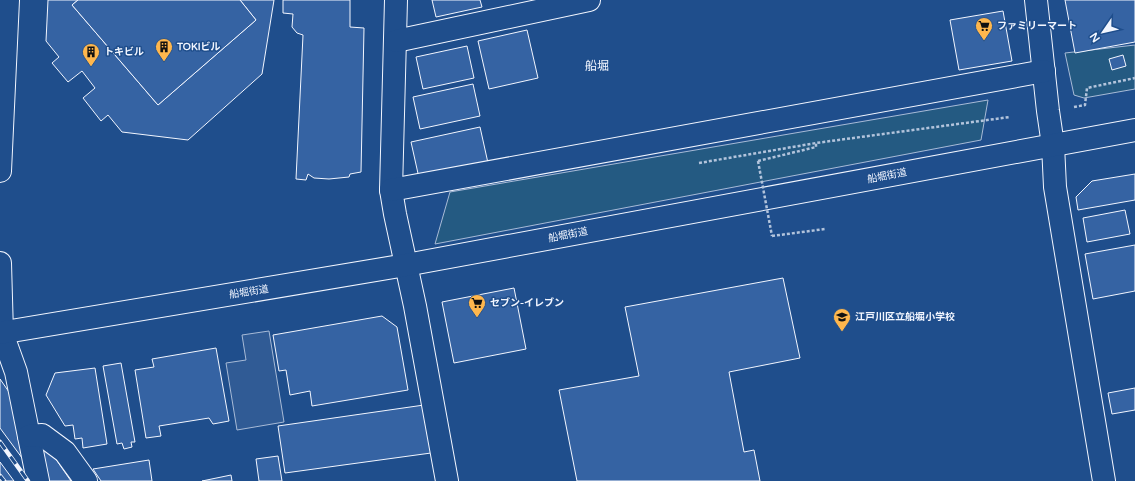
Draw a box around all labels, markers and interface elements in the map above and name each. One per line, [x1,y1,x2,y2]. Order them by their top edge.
north arrow [1083,12,1123,52]
supermarket icon: ファミリーマート [974,16,994,41]
place label: ファミリーマート [997,20,1077,32]
text: N [1087,30,1103,45]
building icon: TOKIビル [154,37,174,62]
place label: TOKIビル [176,41,221,53]
building icon: トキビル [81,42,101,67]
place label: トキビル [104,46,144,58]
district label: 船堀 [585,59,609,73]
street label: 船堀街道 [866,166,908,186]
street label: 船堀街道 [547,225,589,245]
street label: 船堀街道 [228,283,270,301]
supermarket icon: セブン-イレブン [467,293,487,318]
place label: セブン-イレブン [490,297,564,309]
school or university icon: 江戸川区立船堀小学校 [832,307,852,332]
place label: 江戸川区立船堀小学校 [855,311,955,323]

